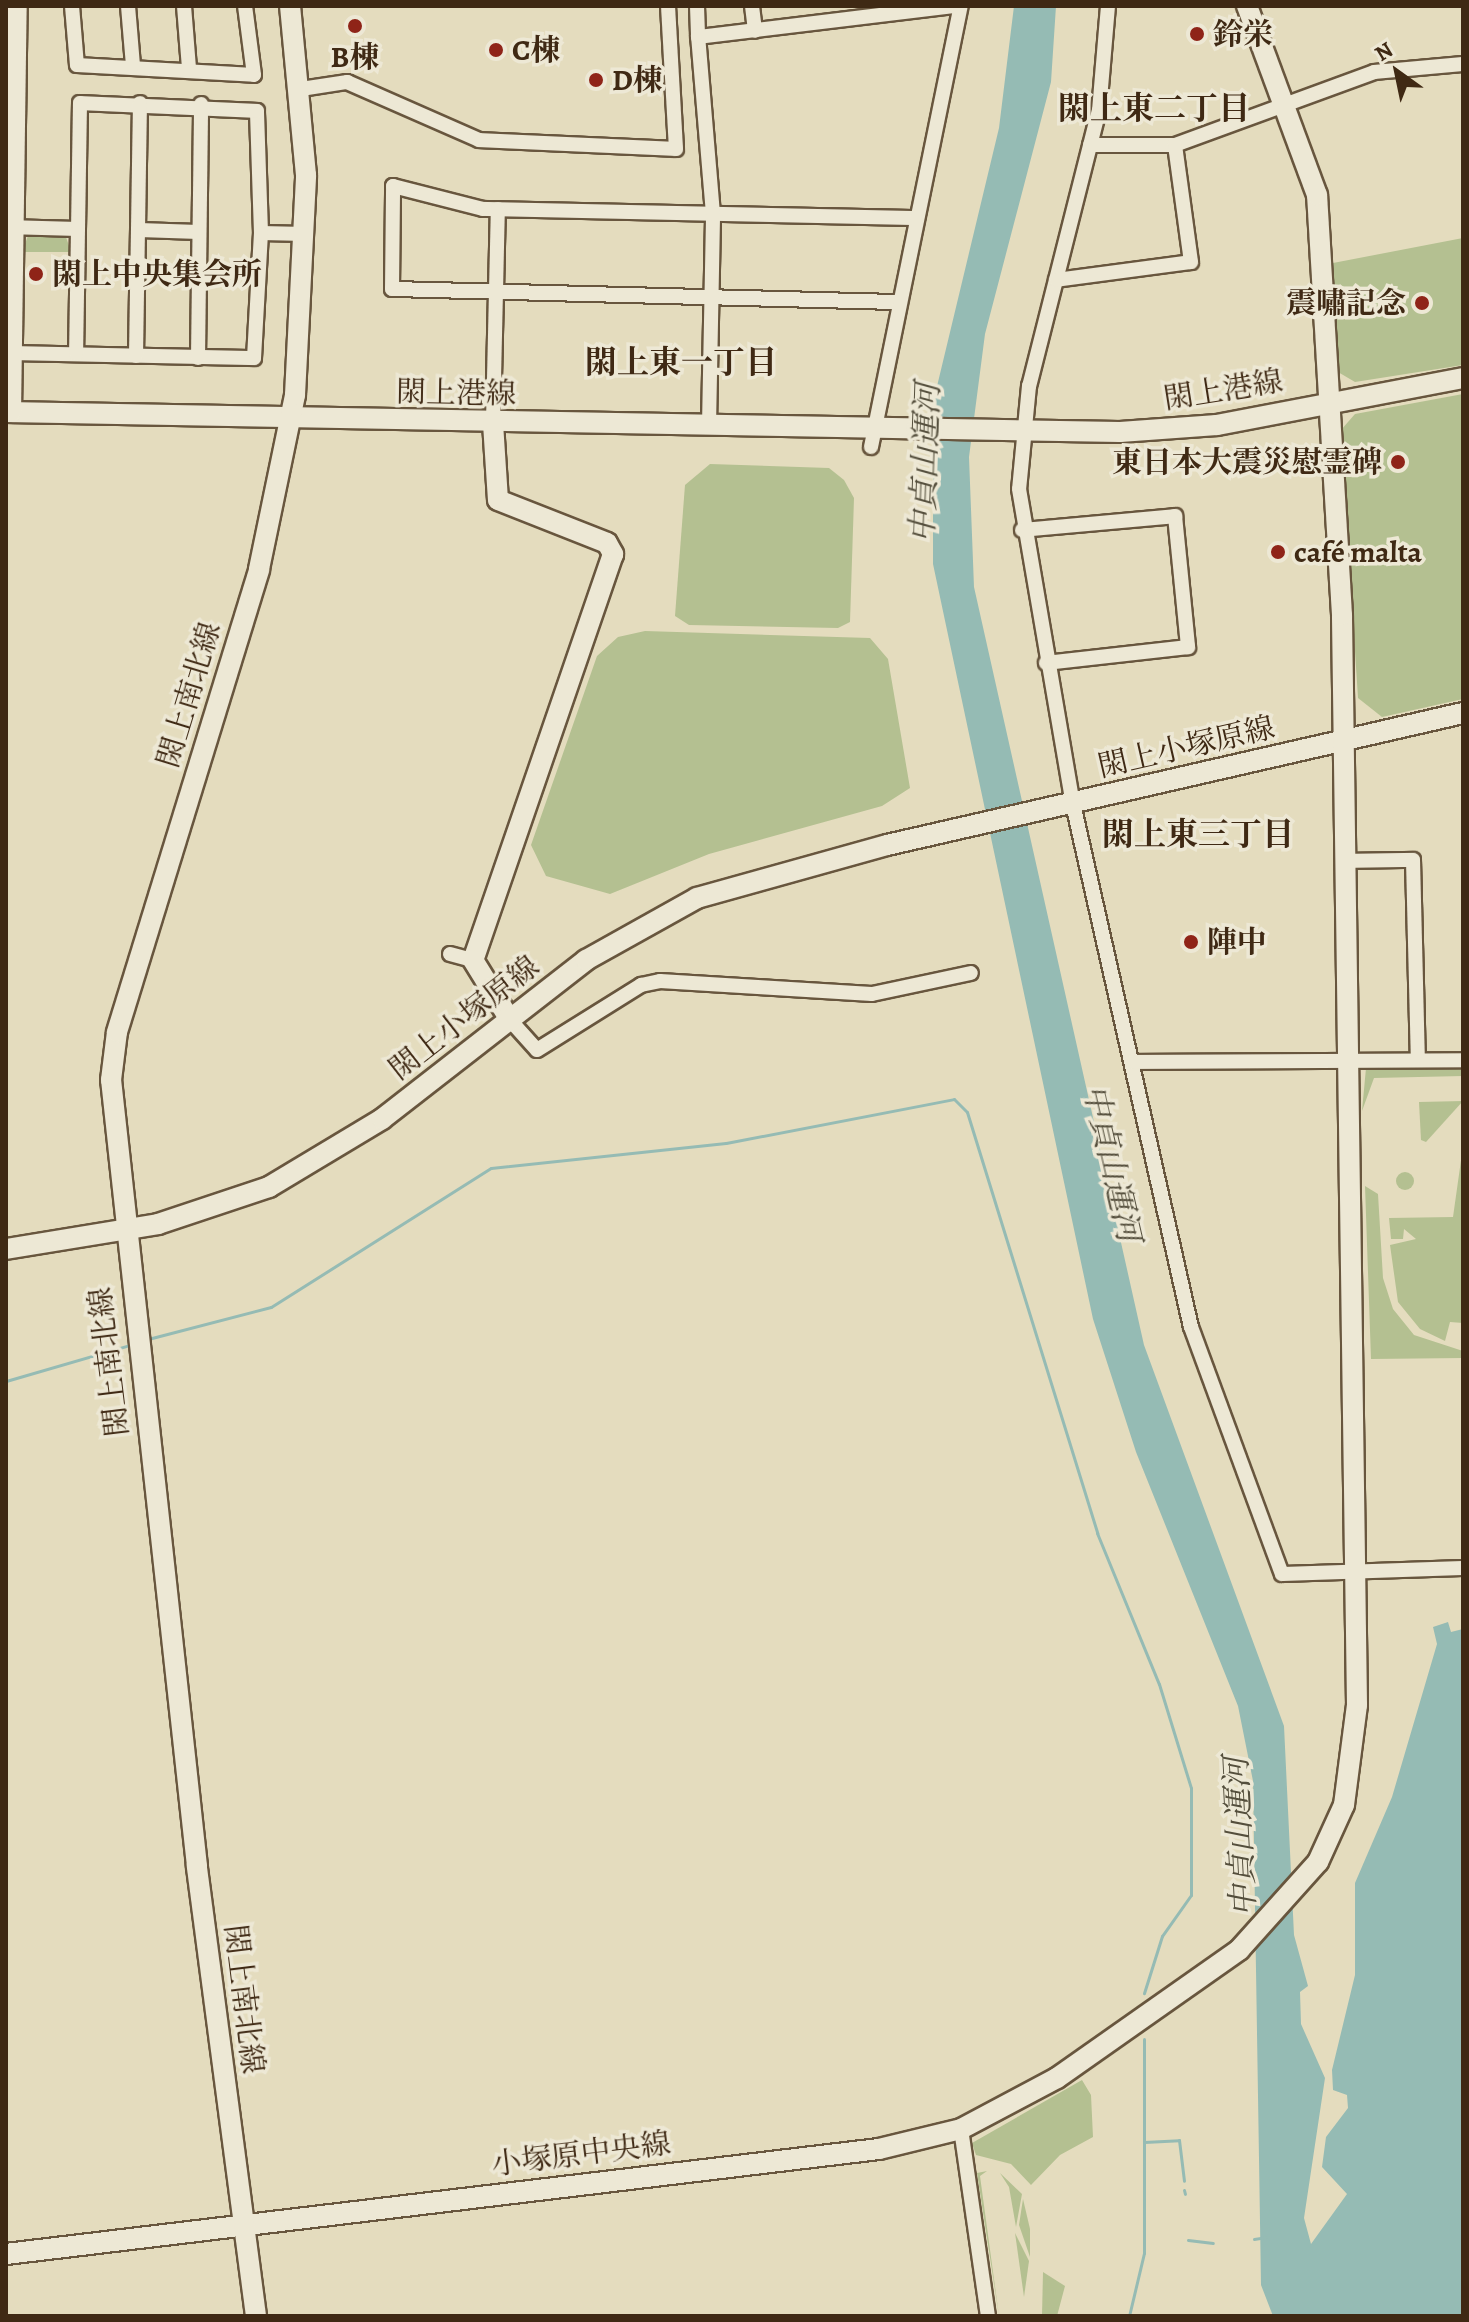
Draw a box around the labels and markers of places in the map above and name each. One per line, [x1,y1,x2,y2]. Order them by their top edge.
place label: 鈴栄 [1213,16,1273,52]
marker: B棟 [346,17,364,35]
marker: 鈴栄 [1188,25,1206,43]
place label: C棟 [512,32,560,68]
place label: B棟 [331,39,379,75]
marker: C棟 [487,41,505,59]
place label: D棟 [612,62,663,98]
marker: D棟 [587,71,605,89]
place label: 閖上中央集会所 [52,256,262,292]
marker: 閖上中央集会所 [27,265,45,283]
place label: 震嘯記念 [1286,285,1406,321]
marker: 震嘯記念 [1413,294,1431,312]
place label: 東日本大震災慰霊碑 [1112,444,1382,480]
marker: 東日本大震災慰霊碑 [1389,453,1407,471]
place label: café malta [1294,534,1422,570]
marker: café malta [1269,543,1287,561]
place label: 陣中 [1207,924,1267,960]
marker: 陣中 [1182,933,1200,951]

